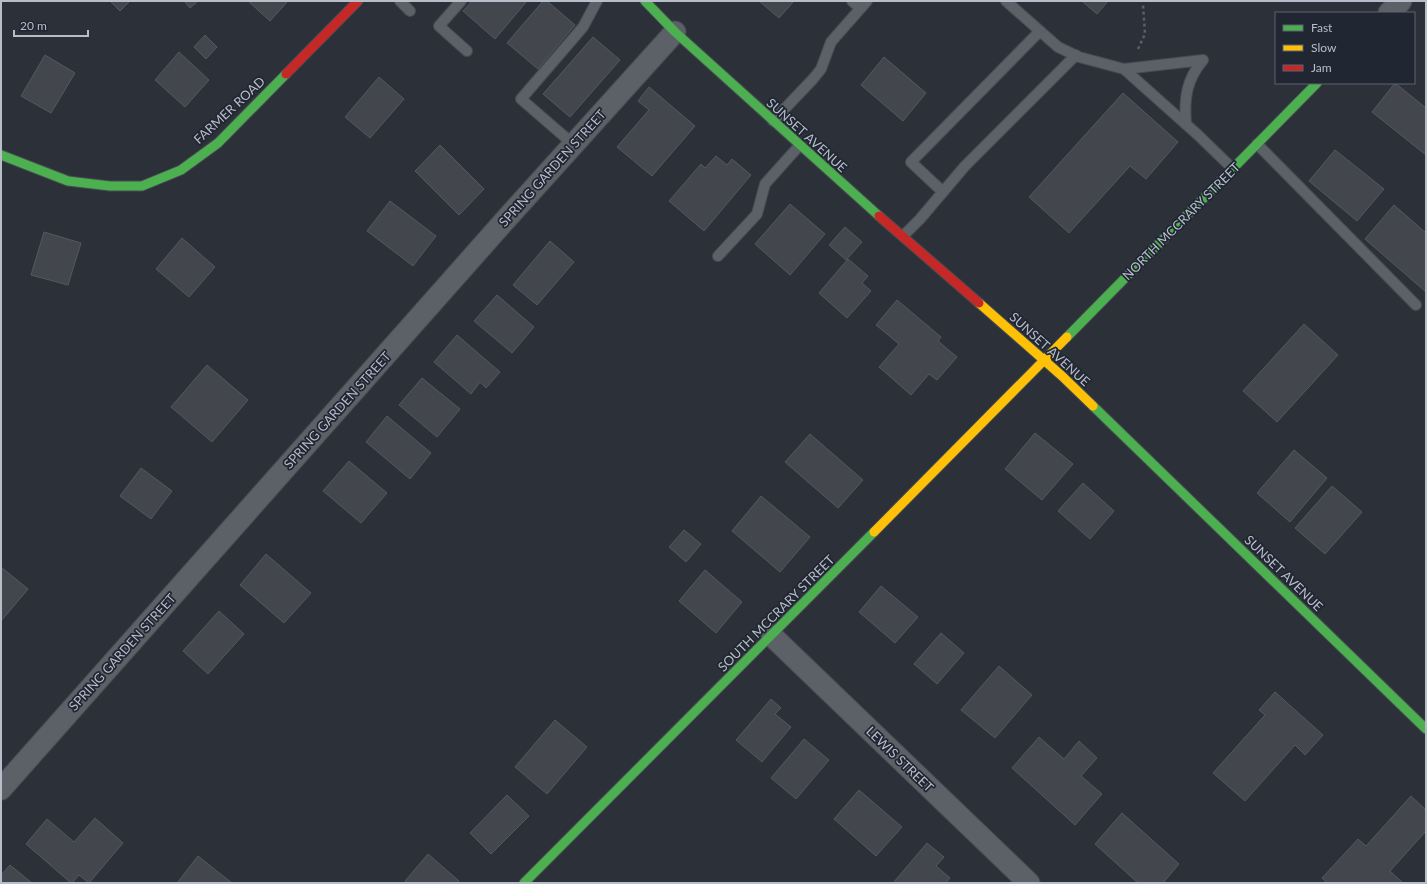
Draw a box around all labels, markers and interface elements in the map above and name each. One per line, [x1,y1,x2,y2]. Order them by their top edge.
scale bar [14,12,88,38]
legend [1275,12,1415,84]
text: 20 m [20,18,47,33]
text: Fast [1311,20,1333,35]
text: Slow [1311,40,1337,55]
text: Jam [1311,60,1332,75]
street label: FARMER ROAD [190,73,268,147]
street label: SUNSET AVENUE [763,95,851,175]
street label: SPRING GARDEN STREET [495,106,609,230]
street label: NORTH MCCRARY STREET [1119,159,1243,283]
street label: SUNSET AVENUE [1006,309,1094,389]
street label: SPRING GARDEN STREET [280,348,394,472]
street label: SUNSET AVENUE [1242,532,1326,614]
street label: SOUTH MCCRARY STREET [714,551,838,675]
street label: SPRING GARDEN STREET [65,590,179,714]
street label: LEWIS STREET [863,723,937,795]

